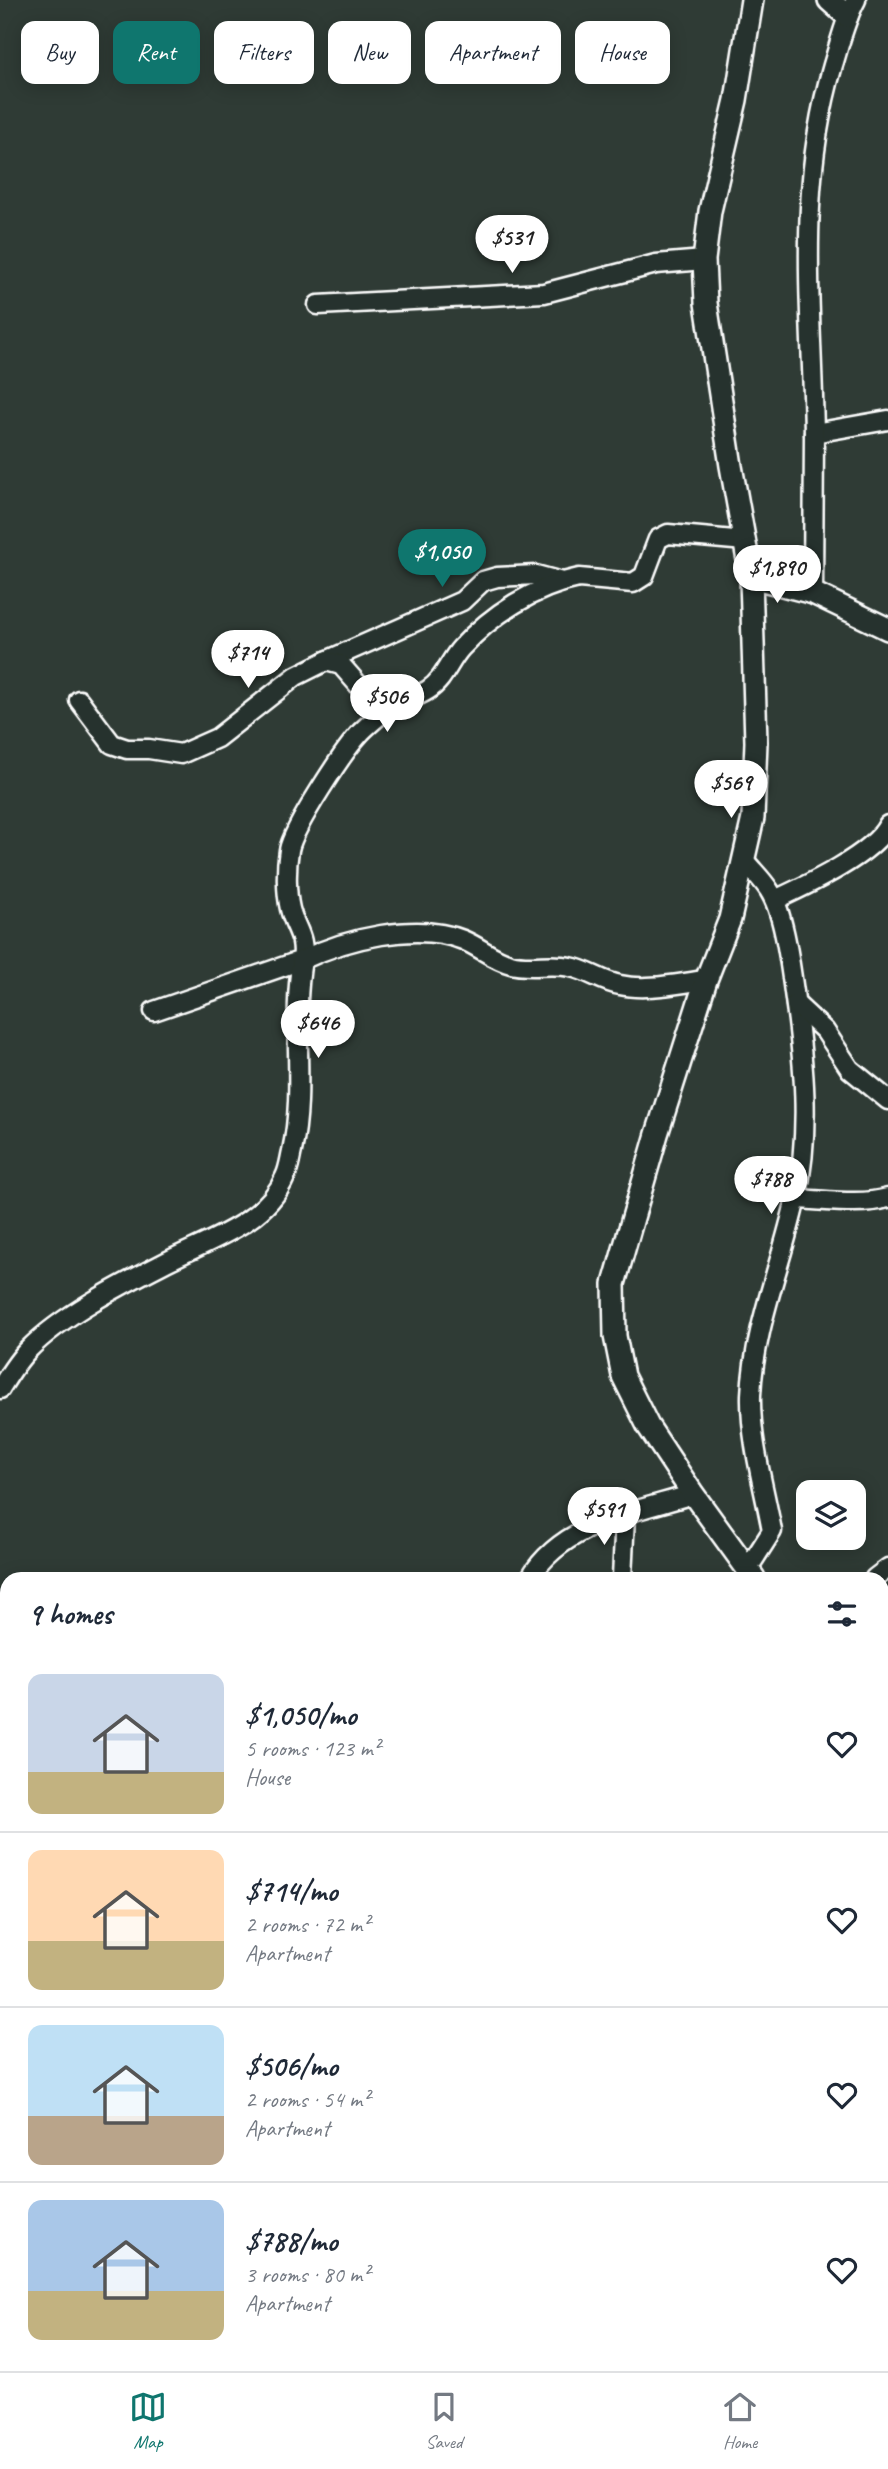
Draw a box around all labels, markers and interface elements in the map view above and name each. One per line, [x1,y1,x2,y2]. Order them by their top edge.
chip: Buy [21,21,99,84]
chip: Rent [113,21,200,84]
chip: Filters [214,21,314,84]
chip: New [328,21,411,84]
chip: Apartment [425,21,561,84]
chip: House [575,21,670,84]
pin: $531 [471,216,553,275]
text: $531 [491,223,533,252]
pin: $1,050 [385,530,499,589]
text: $1,050 [414,537,470,566]
pin: $1,890 [720,546,834,605]
text: $1,890 [749,553,805,582]
pin: $714 [207,630,289,690]
text: $714 [227,638,269,667]
pin: $506 [346,674,428,734]
text: $506 [366,682,408,711]
pin: $569 [690,760,772,820]
text: $569 [710,768,752,797]
pin: $646 [277,1000,359,1060]
text: $646 [297,1008,339,1037]
pin: $788 [730,1156,812,1216]
text: $788 [750,1164,792,1193]
map controls [796,1480,866,1550]
button: layers [796,1480,866,1550]
pin: $591 [563,1488,645,1547]
text: $591 [584,1495,624,1524]
text: 9 homes [28,1595,112,1633]
icon: filters [823,1595,861,1633]
text: $1,050/mo [245,1696,356,1734]
icon: home [84,1702,168,1786]
icon: heart [823,1725,861,1763]
text: 5 rooms · 123 m² [245,1734,380,1763]
text: House [245,1763,290,1792]
text: $714/mo [245,1872,337,1910]
icon: home [84,1878,168,1962]
icon: heart [823,1901,861,1939]
text: 2 rooms · 72 m² [245,1910,369,1939]
text: Apartment [245,1939,330,1968]
text: $506/mo [245,2047,338,2085]
icon: home [84,2053,168,2137]
icon: heart [823,2076,861,2114]
text: 2 rooms · 54 m² [245,2085,369,2114]
text: Apartment [245,2114,330,2143]
text: $788/mo [245,2222,337,2260]
icon: home [84,2228,168,2312]
icon: heart [823,2251,861,2289]
text: 3 rooms · 80 m² [245,2260,369,2289]
text: Apartment [245,2289,330,2318]
tab: Map [129,2388,167,2454]
tab: Saved [425,2388,463,2454]
tab: Home [721,2388,759,2454]

